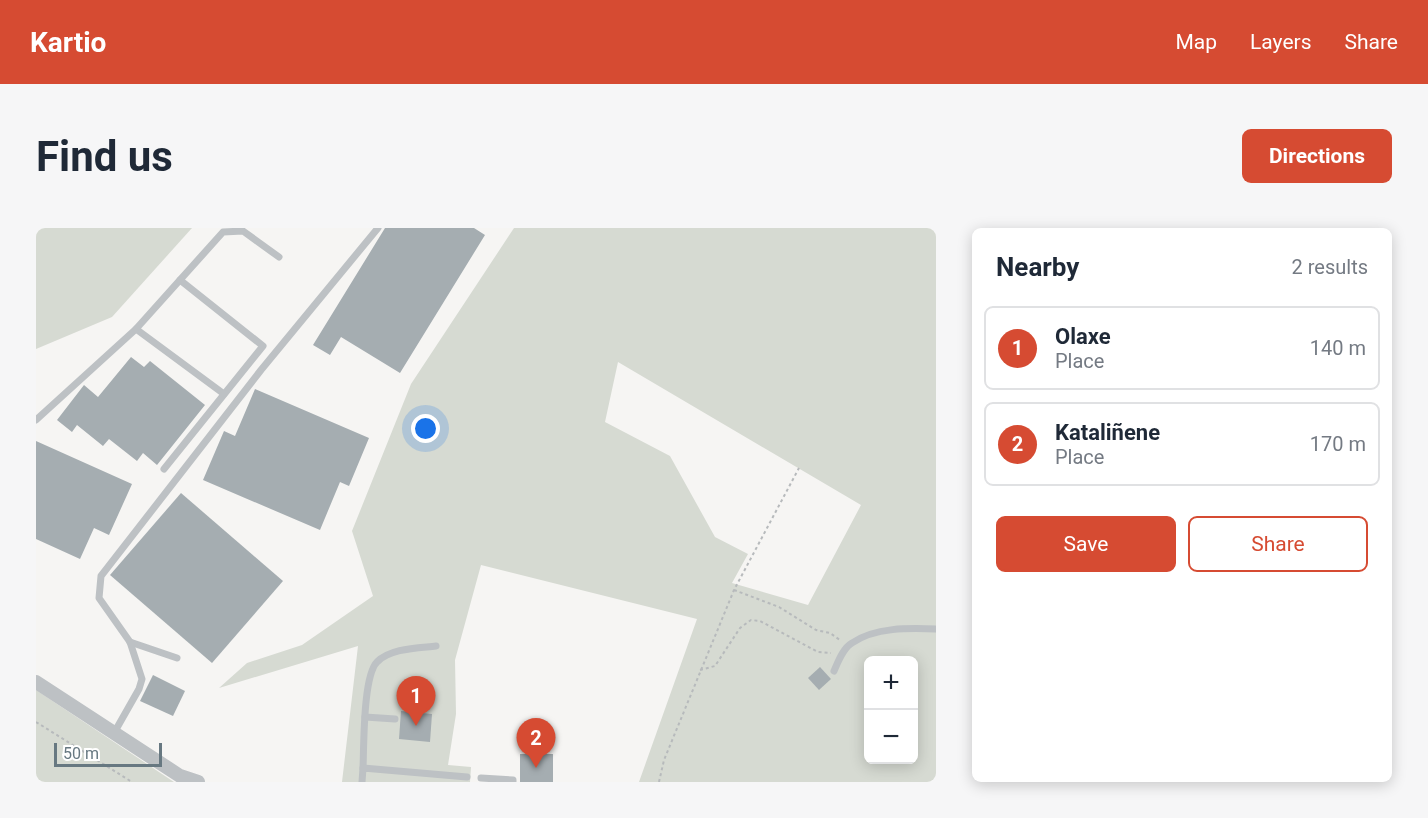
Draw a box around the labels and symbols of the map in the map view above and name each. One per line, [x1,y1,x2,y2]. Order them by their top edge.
your location [411,414,440,443]
pin: 1 [396,676,436,726]
pin: 2 [516,718,556,768]
scale bar [54,740,162,768]

